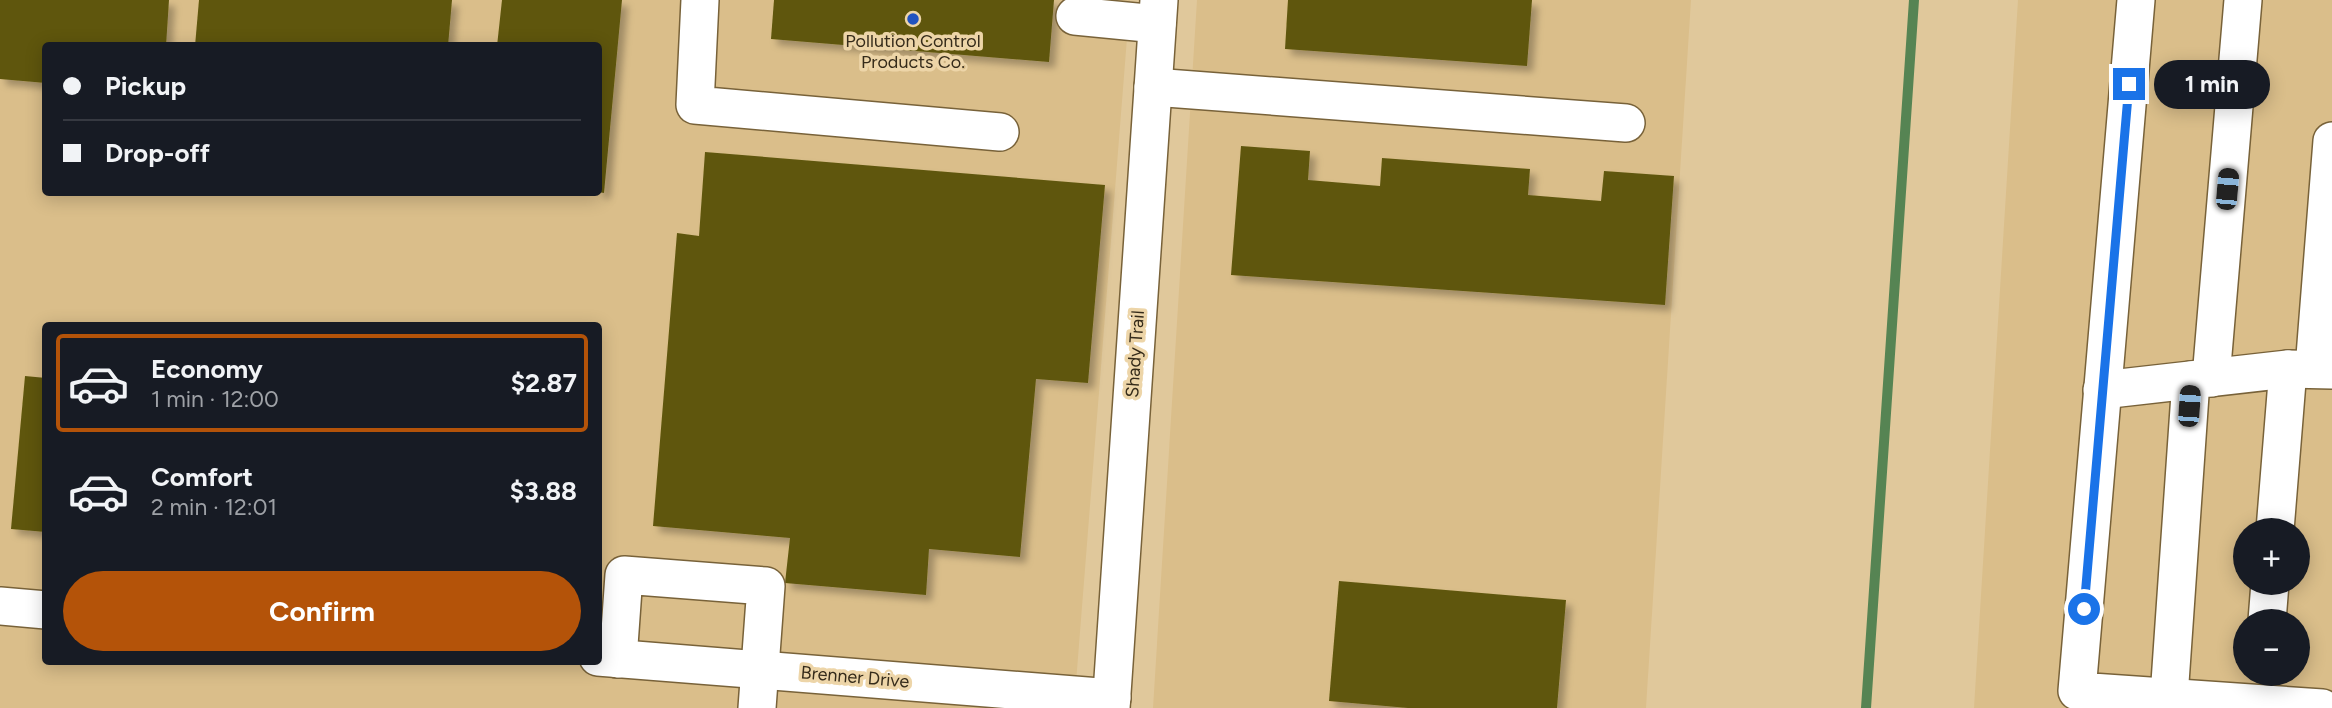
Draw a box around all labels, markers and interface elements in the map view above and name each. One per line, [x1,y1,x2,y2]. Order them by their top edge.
marker: Pollution Control Products Co. [905,11,921,27]
place label: Pollution Control Products Co. [845,30,981,73]
callout: 1 min [2154,60,2269,108]
route end [2113,68,2145,100]
text: Pickup [105,70,186,102]
text: 1 min [2185,70,2239,98]
text: Drop-off [105,137,210,169]
car [2215,167,2240,211]
street label: Shady Trail [1121,310,1149,398]
icon: car [67,352,130,415]
text: Economy [151,353,263,385]
text: $2.87 [511,367,577,399]
car [2178,384,2201,428]
text: 1 min · 12:00 [151,385,279,413]
icon: car [67,460,130,523]
text: Comfort [151,461,253,493]
text: $3.88 [510,475,577,507]
text: 2 min · 12:01 [151,493,277,521]
map controls [2233,518,2310,686]
button: + [2233,518,2310,595]
button: Confirm [63,571,581,651]
route start [2068,593,2100,625]
button: − [2233,609,2310,686]
street label: Brenner Drive [800,661,910,693]

